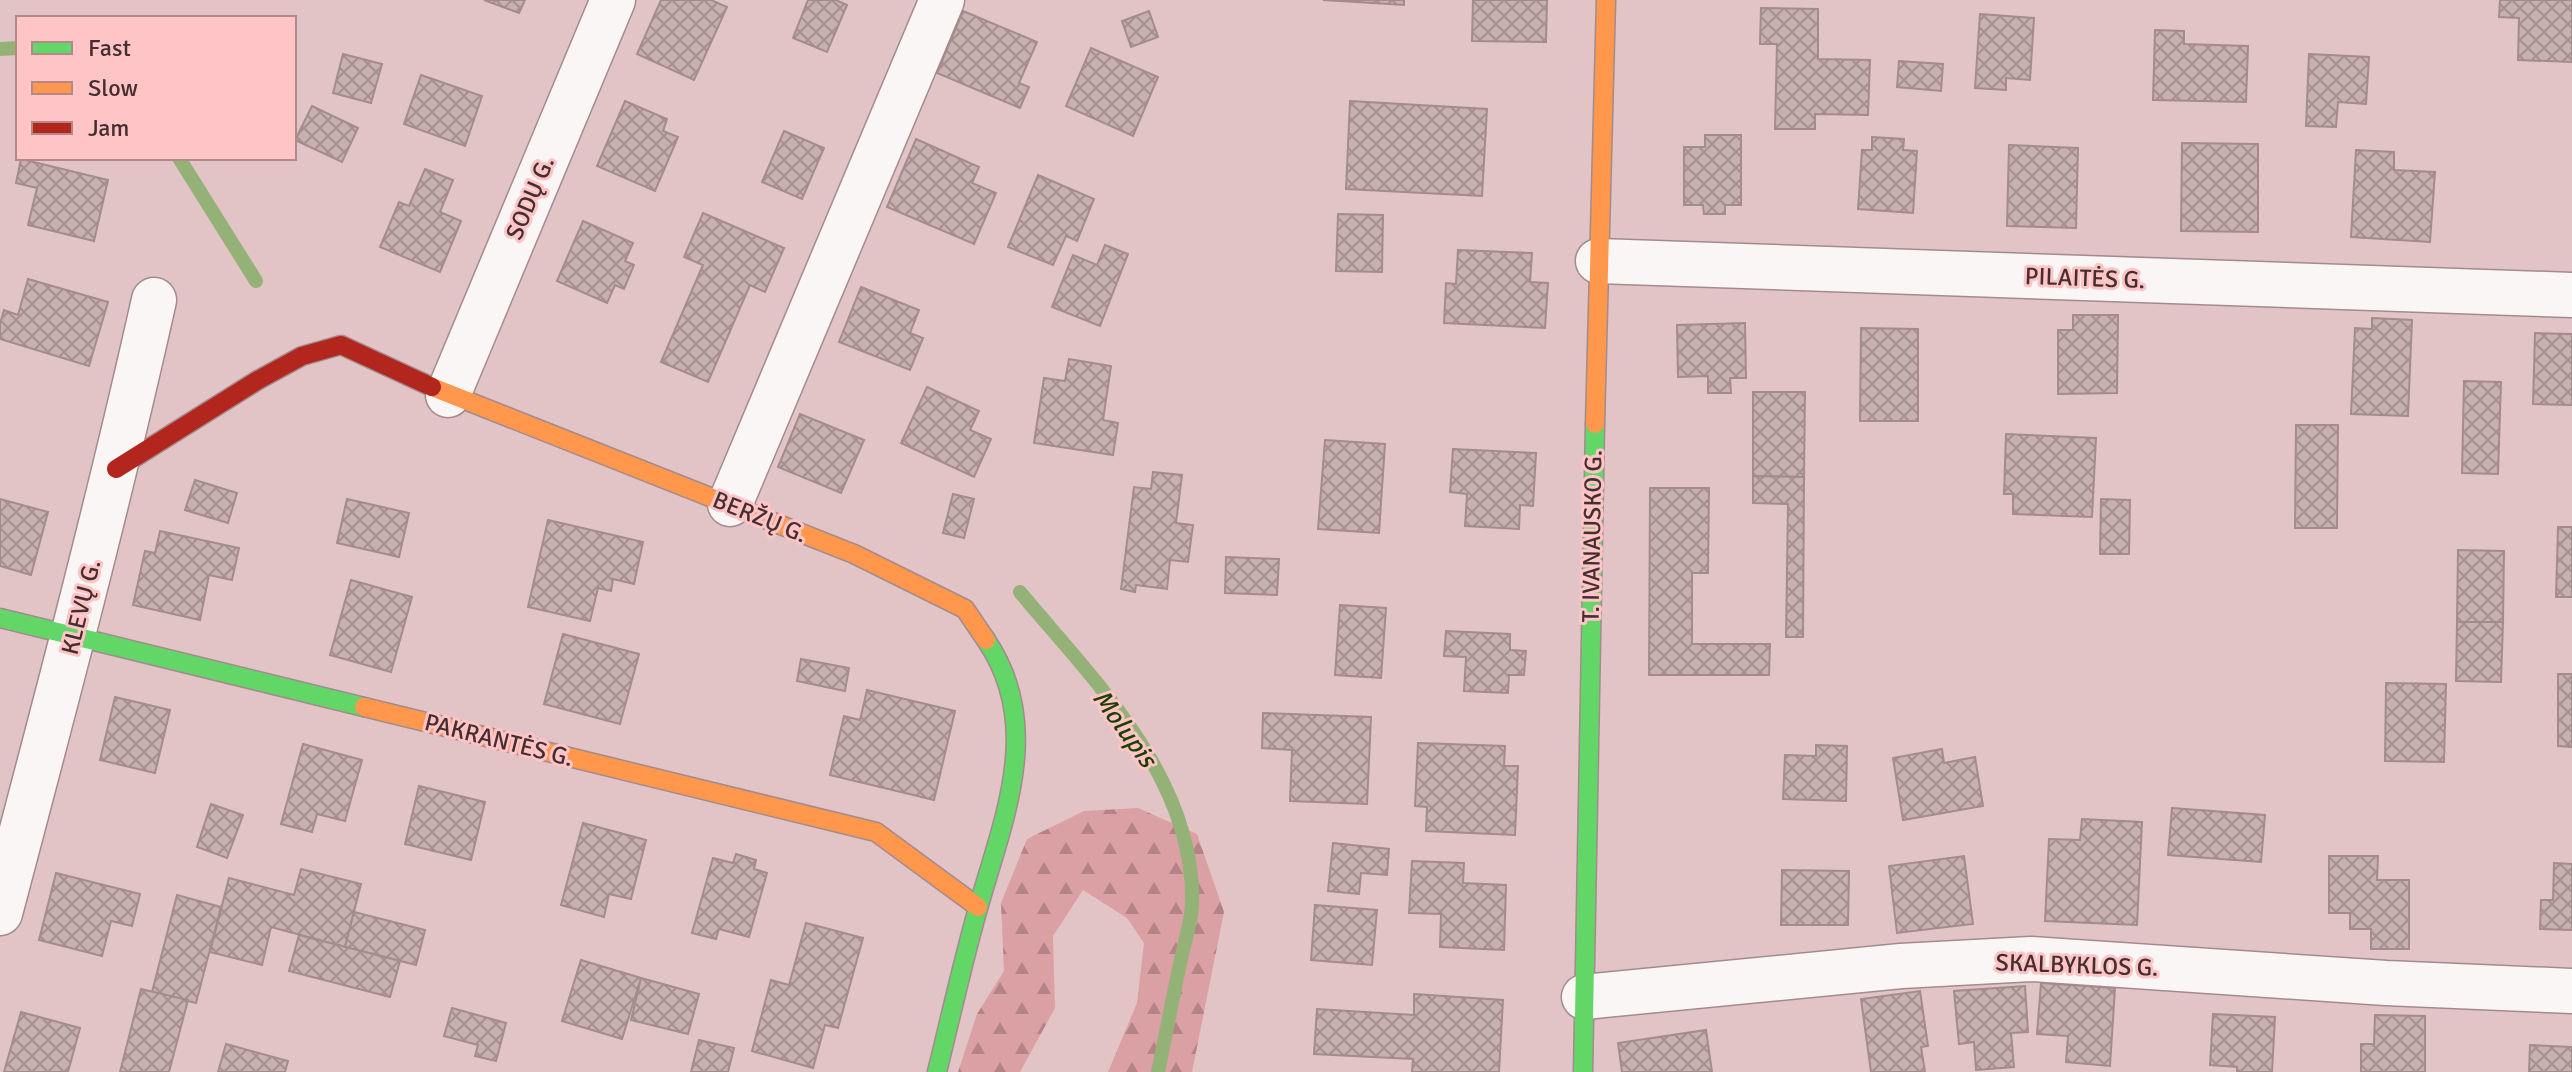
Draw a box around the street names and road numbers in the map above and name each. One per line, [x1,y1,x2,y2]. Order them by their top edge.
street label: SODŲ G. [499,152,561,244]
street label: PILAITĖS G. [2024,261,2146,295]
street label: T. IVANAUSKO G. [1575,450,1609,622]
street label: BERŽŲ G. [708,485,812,549]
street label: KLEVŲ G. [55,556,107,658]
street label: PAKRANTĖS G. [421,707,577,773]
street label: SKALBYKLOS G. [1995,947,2159,983]

